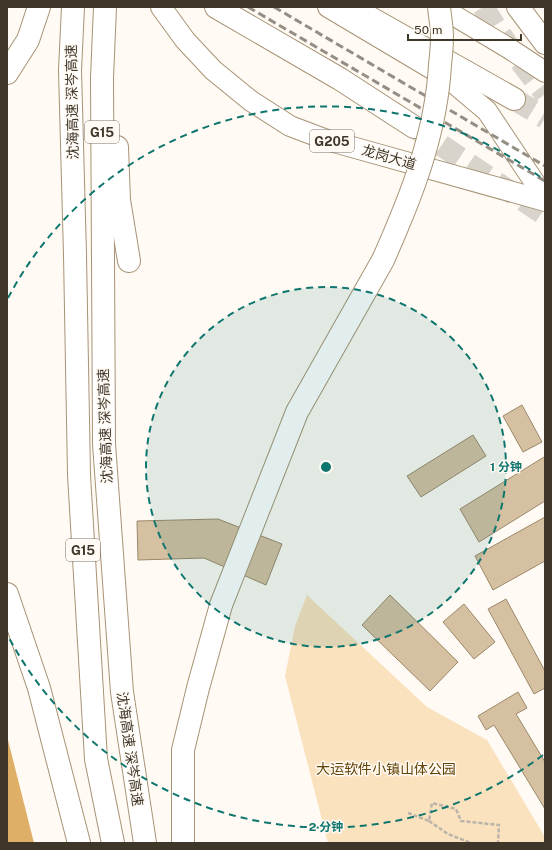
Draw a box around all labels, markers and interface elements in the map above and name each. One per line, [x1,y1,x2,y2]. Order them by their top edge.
scale bar [408,16,521,42]
text: 50 m [414,23,442,37]
street label: 沈海高速 深岑高速 [63,44,81,160]
road number: G15 [85,121,119,143]
road number: G205 [310,130,354,152]
street label: 龙岗大道 [360,142,418,172]
street label: 沈海高速 深岑高速 [95,368,115,484]
centre of rings [319,460,333,474]
text: 1 分钟 [490,460,522,474]
road number: G15 [66,539,100,561]
street label: 沈海高速 深岑高速 [114,691,146,807]
park label: 大运软件小镇山体公园 [316,761,456,777]
text: 2 分钟 [309,820,343,834]

